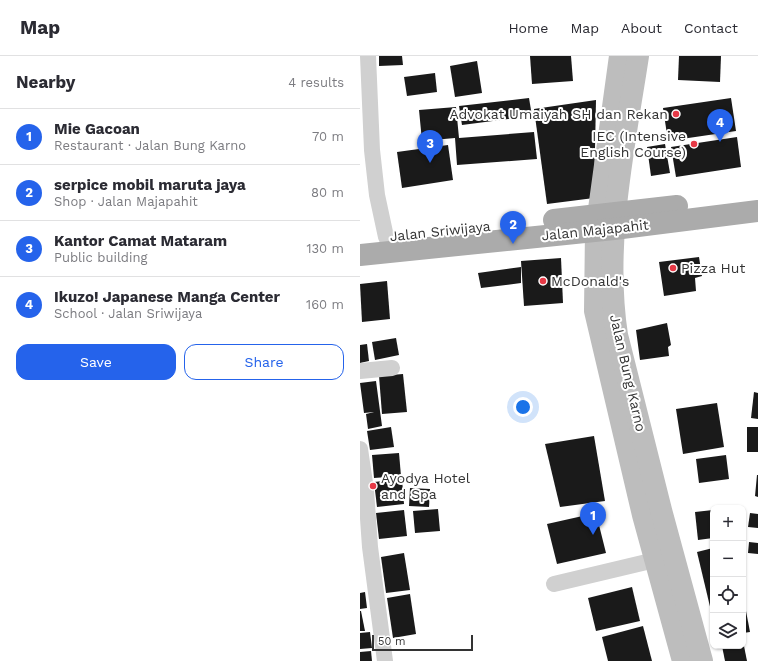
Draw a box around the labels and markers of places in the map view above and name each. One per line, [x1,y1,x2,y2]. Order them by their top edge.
place label: Advokat Umaiyah SH dan Rekan [449,106,668,122]
marker: Advokat Umaiyah SH dan Rekan [671,109,681,119]
pin: 4 [707,109,733,142]
place label: IEC (Intensive English Course) [580,128,686,160]
pin: 3 [417,130,443,163]
marker: IEC (Intensive English Course) [689,139,699,149]
pin: 2 [500,211,526,244]
place label: Pizza Hut [681,260,745,276]
marker: Pizza Hut [668,263,678,273]
place label: McDonald's [551,273,629,289]
marker: McDonald's [538,276,548,286]
place label: Ayodya Hotel and Spa [381,470,471,502]
marker: Ayodya Hotel and Spa [368,481,378,491]
pin: 1 [580,502,606,535]

